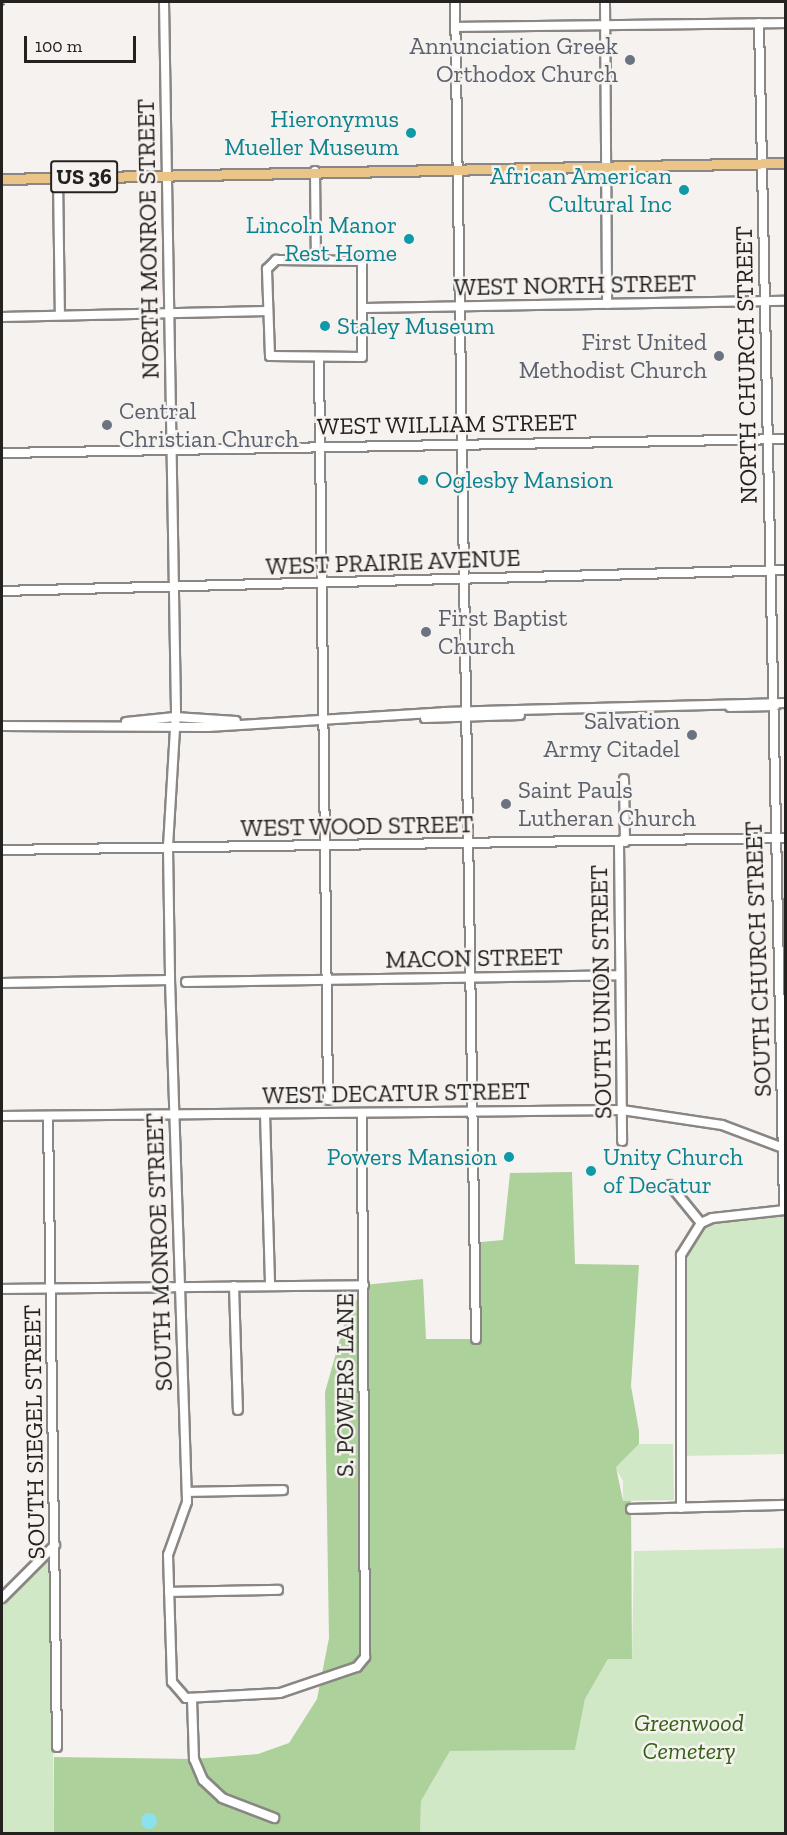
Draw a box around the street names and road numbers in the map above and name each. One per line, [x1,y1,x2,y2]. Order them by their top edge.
street label: NORTH MONROE STREET [131,99,165,379]
road number: US 36 [50,158,118,196]
street label: NORTH CHURCH STREET [729,226,763,504]
street label: WEST NORTH STREET [453,268,697,302]
street label: WEST WILLIAM STREET [316,407,578,441]
street label: WEST PRAIRIE AVENUE [265,543,521,581]
street label: WEST WOOD STREET [240,810,474,842]
street label: SOUTH CHURCH STREET [739,821,777,1097]
street label: SOUTH UNION STREET [584,865,618,1119]
street label: MACON STREET [385,942,563,974]
street label: WEST DECATUR STREET [262,1076,530,1110]
street label: SOUTH MONROE STREET [140,1112,178,1392]
street label: S. POWERS LANE [331,1293,359,1477]
street label: SOUTH SIEGEL STREET [17,1304,51,1560]

